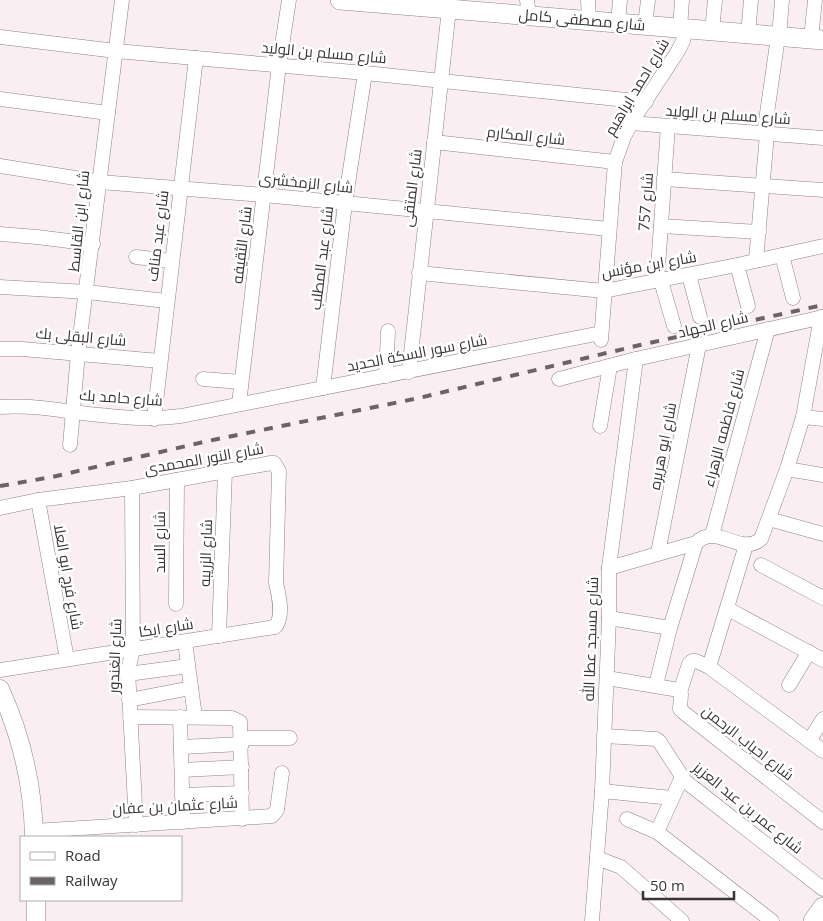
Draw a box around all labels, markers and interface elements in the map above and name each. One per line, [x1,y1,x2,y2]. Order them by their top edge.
street label: شارع مصطفى كامل [518,3,646,37]
street label: شارع احمد ابراهيم [599,34,675,140]
street label: شارع مسلم بن الوليد [260,37,388,69]
street label: شارع مسلم بن الوليد [665,100,791,130]
street label: شارع المكارم [486,121,566,151]
street label: شارع المتقى [396,148,428,228]
street label: شارع الزمخشرى [258,167,354,199]
street label: شارع ابن القاسط [63,169,95,273]
street label: شارع 757 [633,172,659,232]
street label: شارع عبد مناف [141,189,175,283]
street label: شارع الثقيفه [226,205,258,285]
street label: شارع عبد المطلب [305,205,339,311]
street label: شارع ابن مؤنس [600,246,698,284]
street label: شارع الجهاد [676,306,750,344]
street label: شارع البقلى بك [35,322,127,352]
street label: شارع سور السكة الحديد [345,329,489,377]
street label: شارع فاطمه الزهراء [698,366,750,490]
street label: شارع حامد بك [79,384,163,412]
street label: شارع ابو هريره [644,400,682,492]
street label: شارع النور المحمدى [143,438,265,480]
street label: شارع السد [149,511,171,573]
street label: شارع الزريبه [194,519,218,587]
street label: شارع فرج ابو العلا [48,522,88,632]
street label: شارع مسجد عطا الله [578,576,604,702]
street label: شارع ايكا [137,613,195,643]
street label: شارع الغندور [103,618,127,695]
street label: شارع احباب الرحمن [697,700,799,786]
street label: شارع عمر بن عبد العزيز [688,756,808,859]
street label: شارع عثمان بن عفان [112,792,238,820]
legend [20,836,182,901]
text: Road [65,845,101,865]
scale bar [643,868,734,900]
text: Railway [65,870,118,890]
text: 50 m [650,875,685,895]

